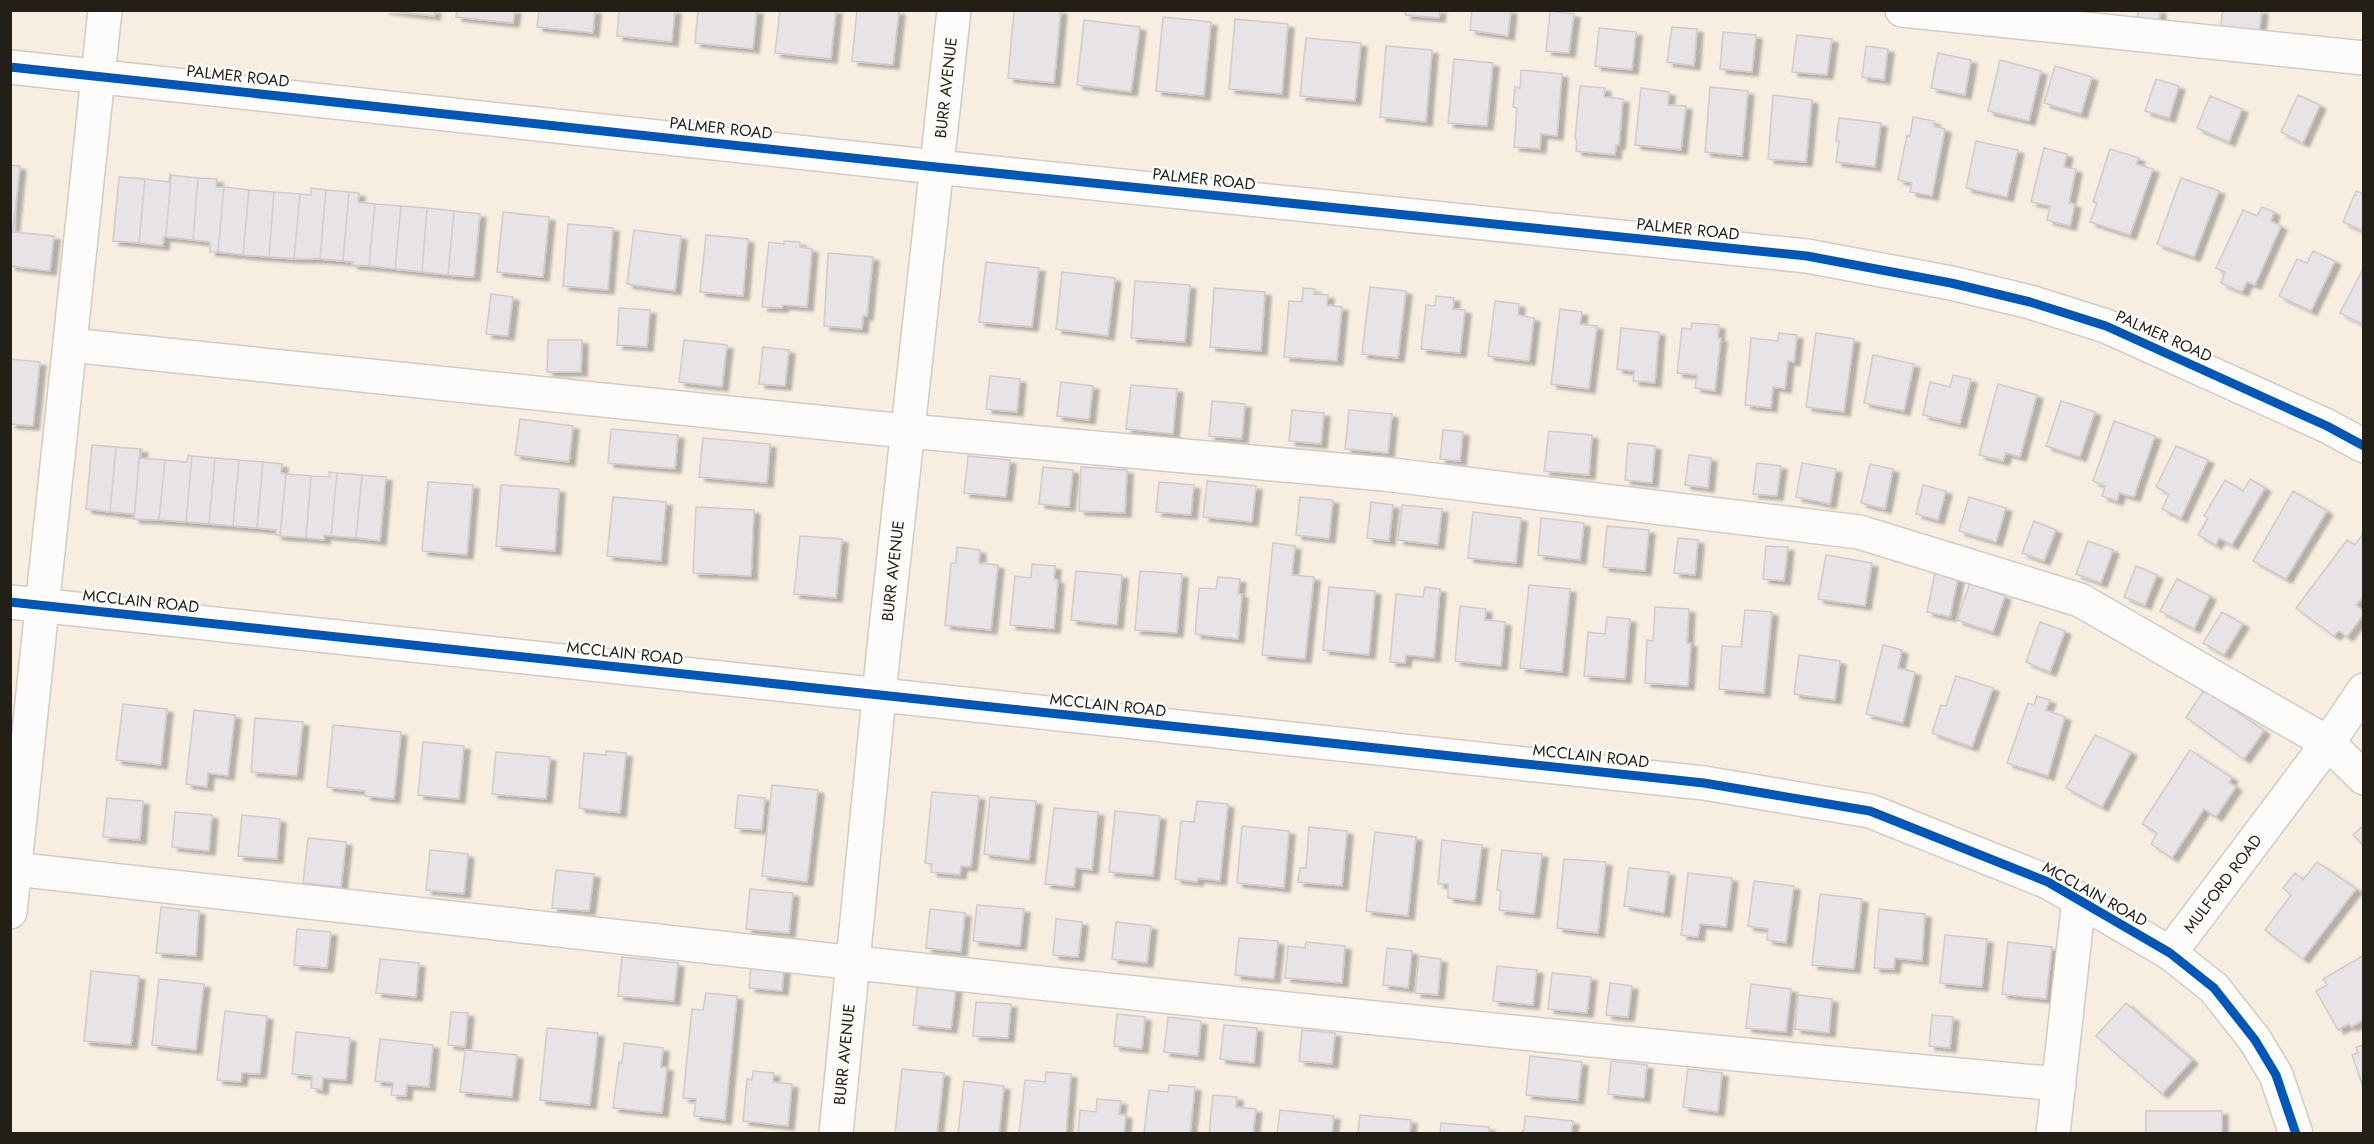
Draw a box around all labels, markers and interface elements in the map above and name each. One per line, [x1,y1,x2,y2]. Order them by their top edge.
street label: BURR AVENUE [928,36,962,139]
street label: PALMER ROAD [185,59,291,93]
street label: PALMER ROAD [668,111,774,145]
street label: PALMER ROAD [1151,162,1257,196]
street label: PALMER ROAD [1635,212,1741,246]
street label: PALMER ROAD [2112,304,2216,368]
street label: BURR AVENUE [875,519,909,622]
street label: MCCLAIN ROAD [82,583,200,619]
street label: MCCLAIN ROAD [566,635,684,671]
street label: MCCLAIN ROAD [1049,687,1167,723]
street label: MCCLAIN ROAD [1532,738,1650,774]
street label: MULFORD ROAD [2178,829,2267,938]
street label: MCCLAIN ROAD [2038,856,2152,932]
street label: BURR AVENUE [827,1003,860,1106]

